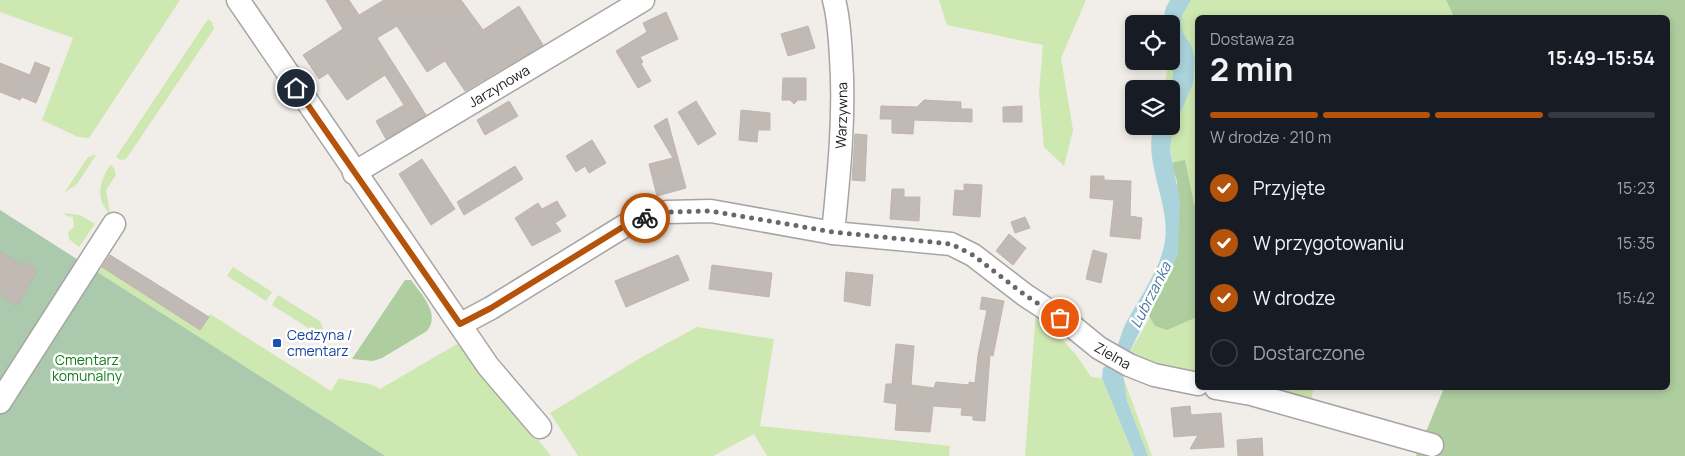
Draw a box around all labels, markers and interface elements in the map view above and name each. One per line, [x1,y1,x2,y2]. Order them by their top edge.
map controls [1125,15,1180,135]
button: locate [1125,15,1180,70]
text: Dostawa za [1210,28,1294,50]
text: 15:49–15:54 [1547,45,1655,71]
text: 2 min [1210,47,1293,91]
street label: Jarzynowa [465,60,533,111]
pin [275,67,317,109]
icon: home [282,74,310,102]
button: layers [1125,80,1180,135]
street label: Warzywna [831,82,851,149]
text: W drodze · 210 m [1210,126,1331,148]
icon: check [1210,174,1238,202]
text: Przyjęte [1253,175,1325,201]
text: 15:23 [1617,177,1655,199]
courier [620,193,670,243]
icon: bike [631,204,659,232]
icon: check [1210,229,1238,257]
text: W przygotowaniu [1253,230,1404,256]
text: 15:35 [1617,232,1655,254]
water label: Lubrzanka [1125,258,1176,331]
icon: check [1210,284,1238,312]
text: W drodze [1253,285,1335,311]
text: 15:42 [1616,287,1655,309]
pin [1039,297,1081,339]
icon: bag [1046,304,1074,332]
place label: Cedzyna / cmentarz [287,325,352,360]
marker: Cedzyna / cmentarz [271,337,283,349]
street label: Zielna [1091,337,1135,373]
text: Dostarczone [1253,340,1365,366]
park label: Cmentarz komunalny [52,350,123,385]

